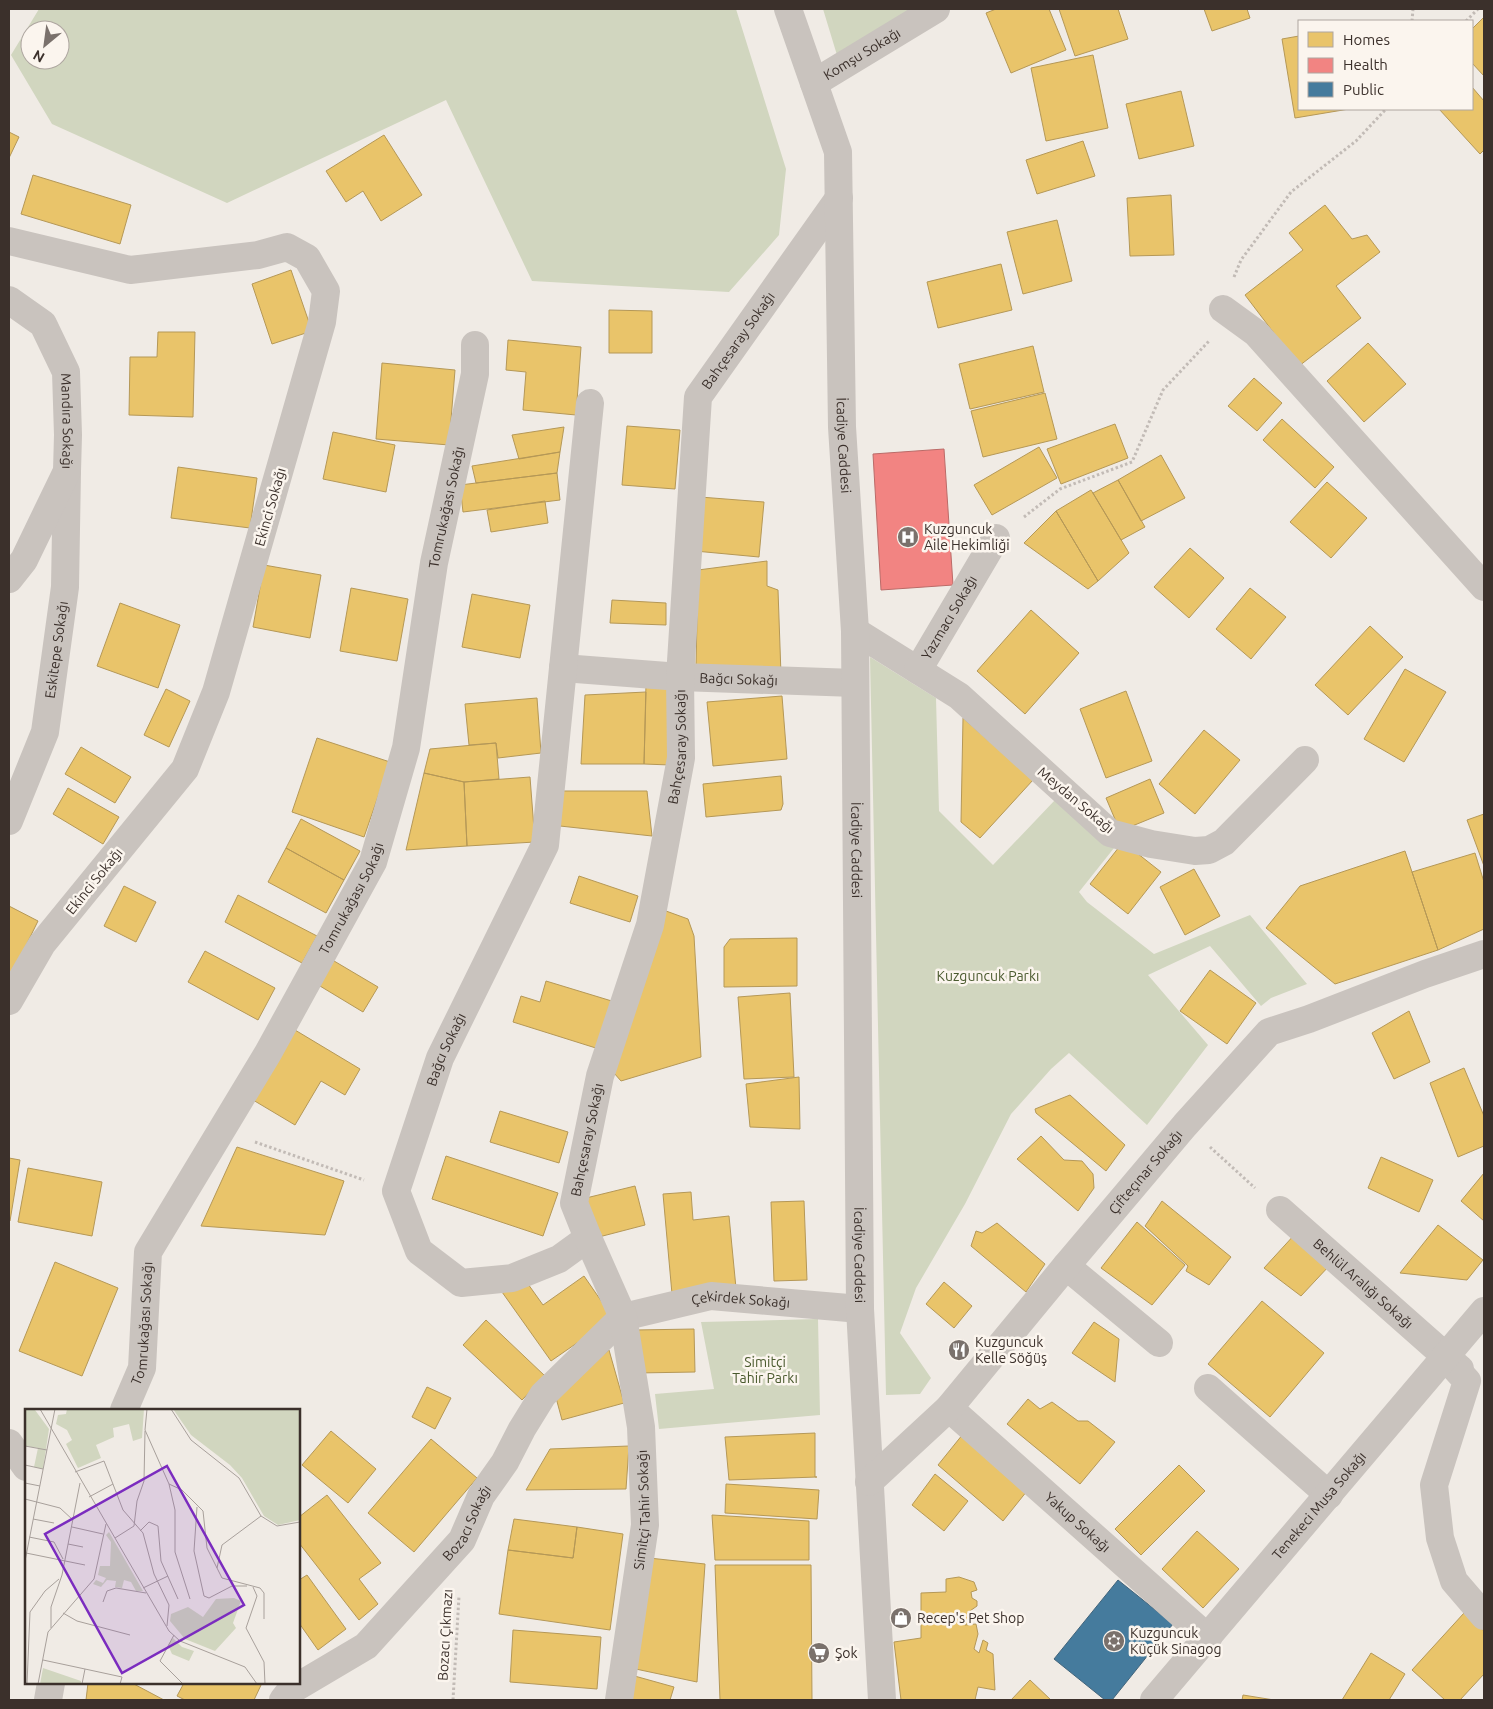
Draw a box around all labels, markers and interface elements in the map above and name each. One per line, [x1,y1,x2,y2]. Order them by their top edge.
north arrow [20,20,70,70]
legend [1298,20,1473,110]
street label: Komşu Sokağı [820,24,903,83]
text: Homes [1343,31,1390,48]
text: N [30,47,47,66]
text: Health [1343,56,1388,73]
text: Public [1343,81,1384,98]
street label: Bahçesaray Sokağı [698,289,778,392]
street label: Mandıra Sokağı [58,373,76,469]
street label: İcadiye Caddesi [834,397,854,494]
street label: Tomrukağası Sokağı [425,445,467,569]
street label: Ekinci Sokağı [251,466,289,548]
place label: Kuzguncuk Aile Hekimliği [924,521,1010,553]
hospital icon: Kuzguncuk Aile Hekimliği [896,525,920,549]
street label: Yazmacı Sokağı [918,573,980,662]
street label: Eskitepe Sokağı [42,600,71,699]
street label: Bağcı Sokağı [699,670,778,688]
street label: Bahçesaray Sokağı [665,689,689,805]
street label: Meydan Sokağı [1035,764,1117,836]
street label: İcadiye Caddesi [848,802,865,898]
street label: Tomrukağası Sokağı [316,841,386,957]
street label: Ekinci Sokağı [62,845,126,917]
park label: Kuzguncuk Parkı [937,968,1039,984]
street label: Bağcı Sokağı [423,1010,469,1088]
street label: Bahçesaray Sokağı [568,1082,606,1198]
street label: Çifteçınar Sokağı [1105,1127,1185,1217]
street label: İcadiye Caddesi [851,1207,868,1303]
street label: Behlül Aralığı Sokağı [1310,1235,1416,1332]
street label: Tomrukağası Sokağı [128,1261,155,1388]
street label: Çekirdek Sokağı [689,1287,791,1311]
place label: Kuzguncuk Kelle Söğüş [975,1334,1047,1366]
restaurant icon: Kuzguncuk Kelle Söğüş [947,1338,971,1362]
park label: Simitçi Tahir Parkı [732,1354,798,1386]
inset map [25,1409,300,1684]
street label: Tenekeci Musa Sokağı [1269,1448,1369,1563]
street label: Simitçi Tahir Sokağı [630,1449,653,1571]
street label: Bozacı Sokağı [439,1482,494,1564]
street label: Yakup Sokağı [1041,1489,1114,1556]
street label: Bozacı Çıkmazı [435,1589,455,1681]
shop icon: Recep's Pet Shop [889,1606,913,1630]
place label: Recep's Pet Shop [917,1610,1024,1626]
place label: Kuzguncuk Küçük Sinagog [1130,1625,1221,1657]
synagogue icon: Kuzguncuk Küçük Sinagog [1102,1629,1126,1653]
supermarket icon: Şok [807,1641,831,1665]
place label: Şok [835,1645,858,1661]

